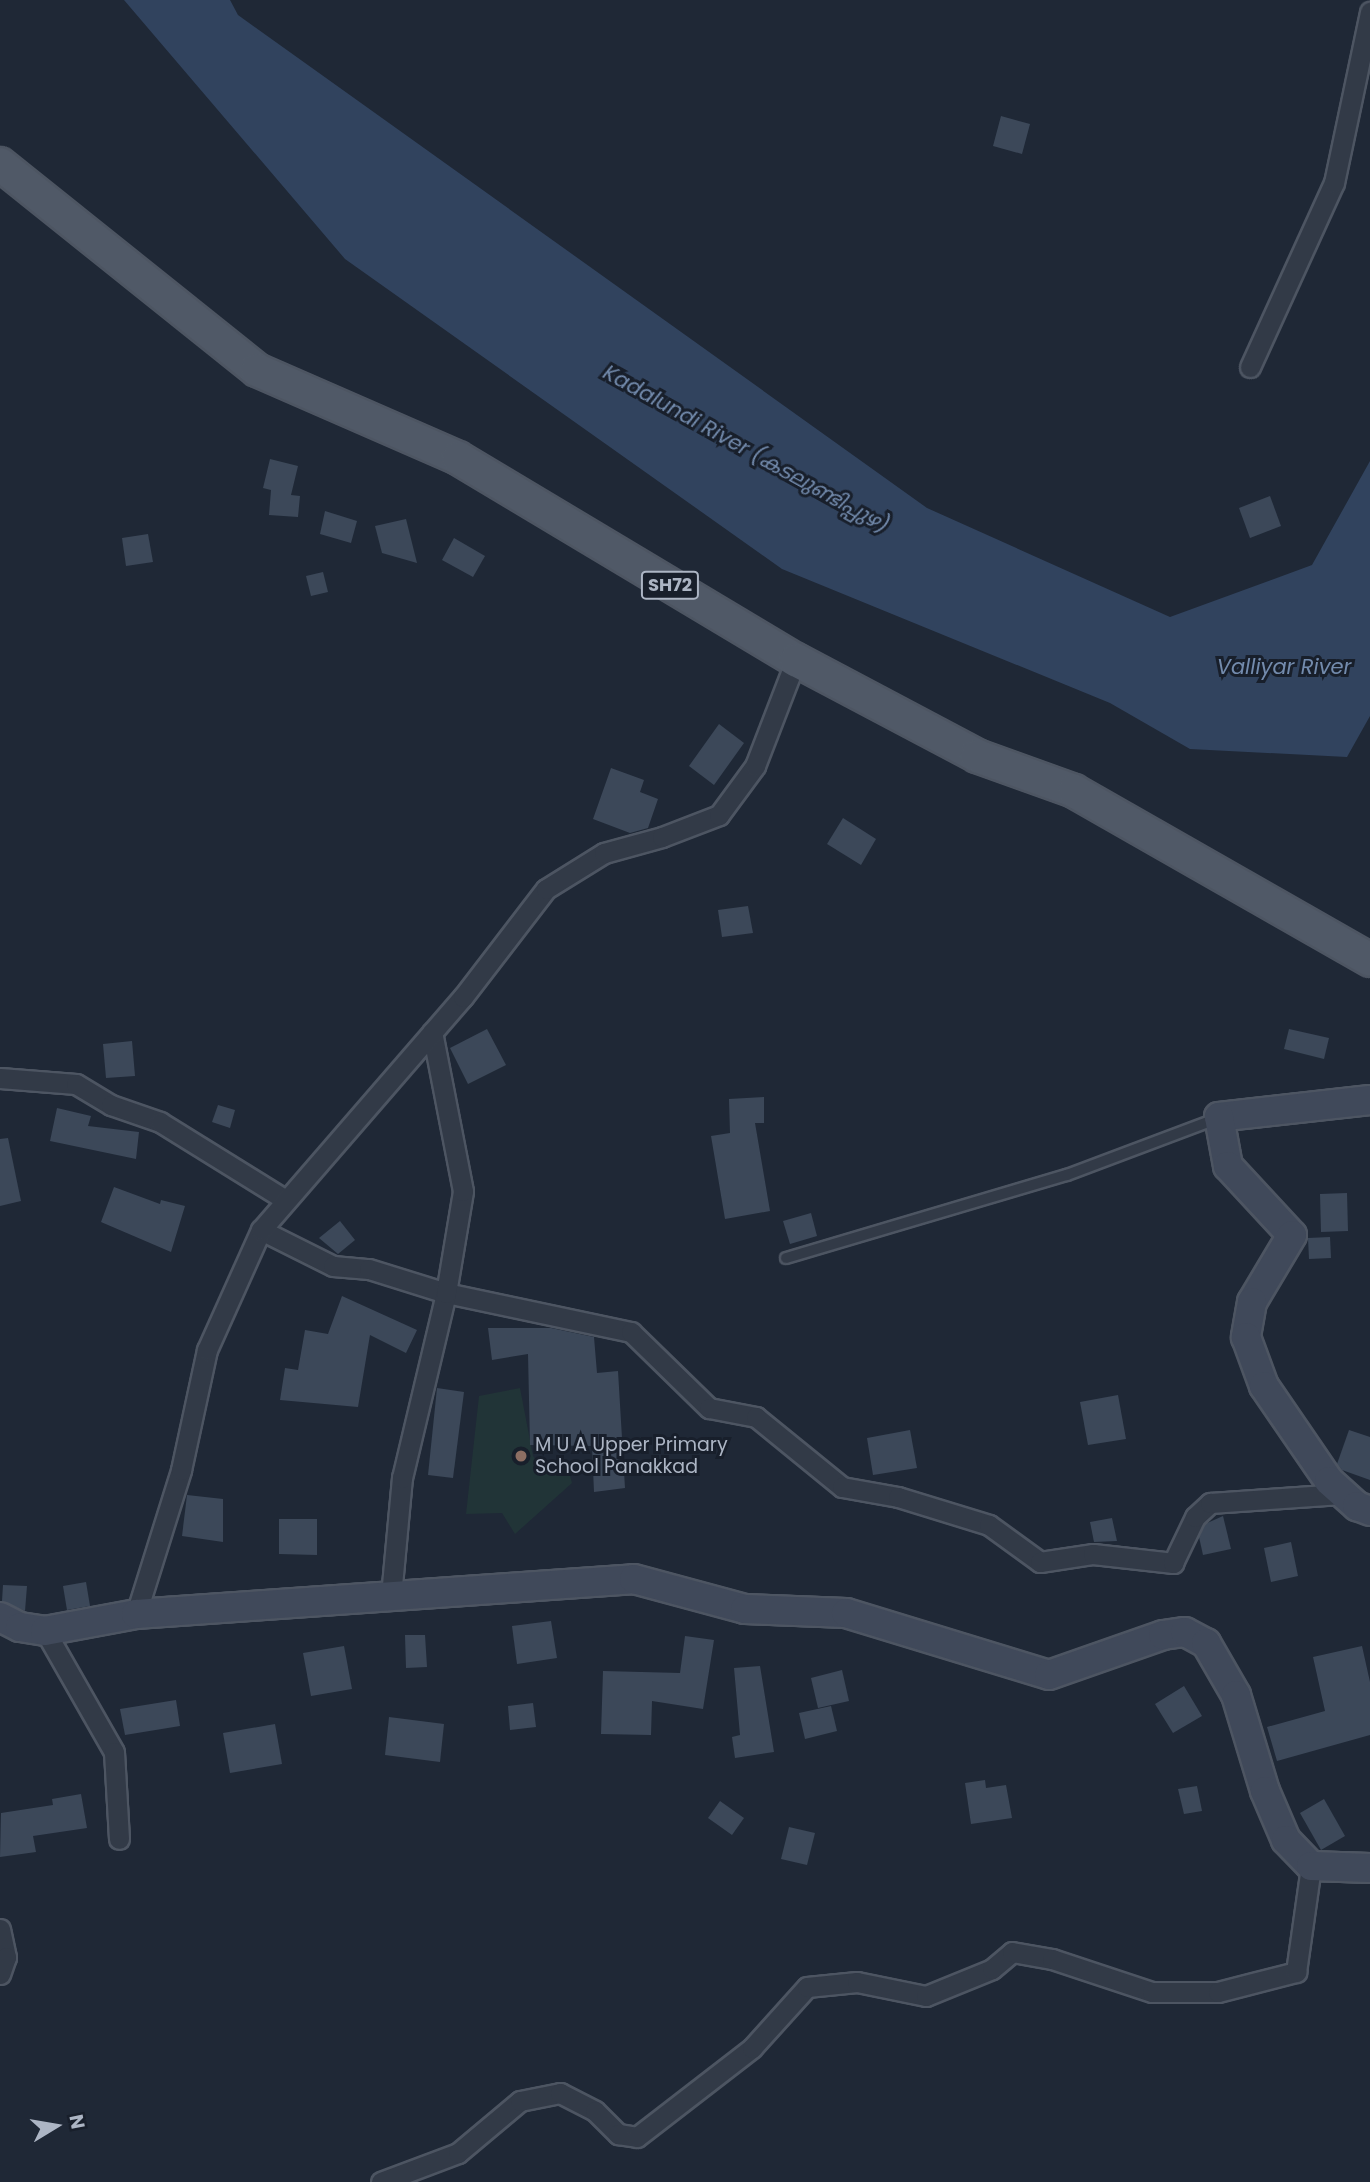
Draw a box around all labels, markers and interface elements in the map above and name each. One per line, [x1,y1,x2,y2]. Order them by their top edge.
water label: Kadalundi River (കടലുണ്ടിപ്പുഴ) [599,360,893,538]
road number: SH72 [640,570,700,600]
water label: Valliyar River [1217,654,1351,680]
place label: M U A Upper Primary School Panakkad [535,1434,728,1478]
marker: M U A Upper Primary School Panakkad [513,1448,529,1464]
north arrow [21,2091,91,2161]
text: N [62,2112,92,2131]

